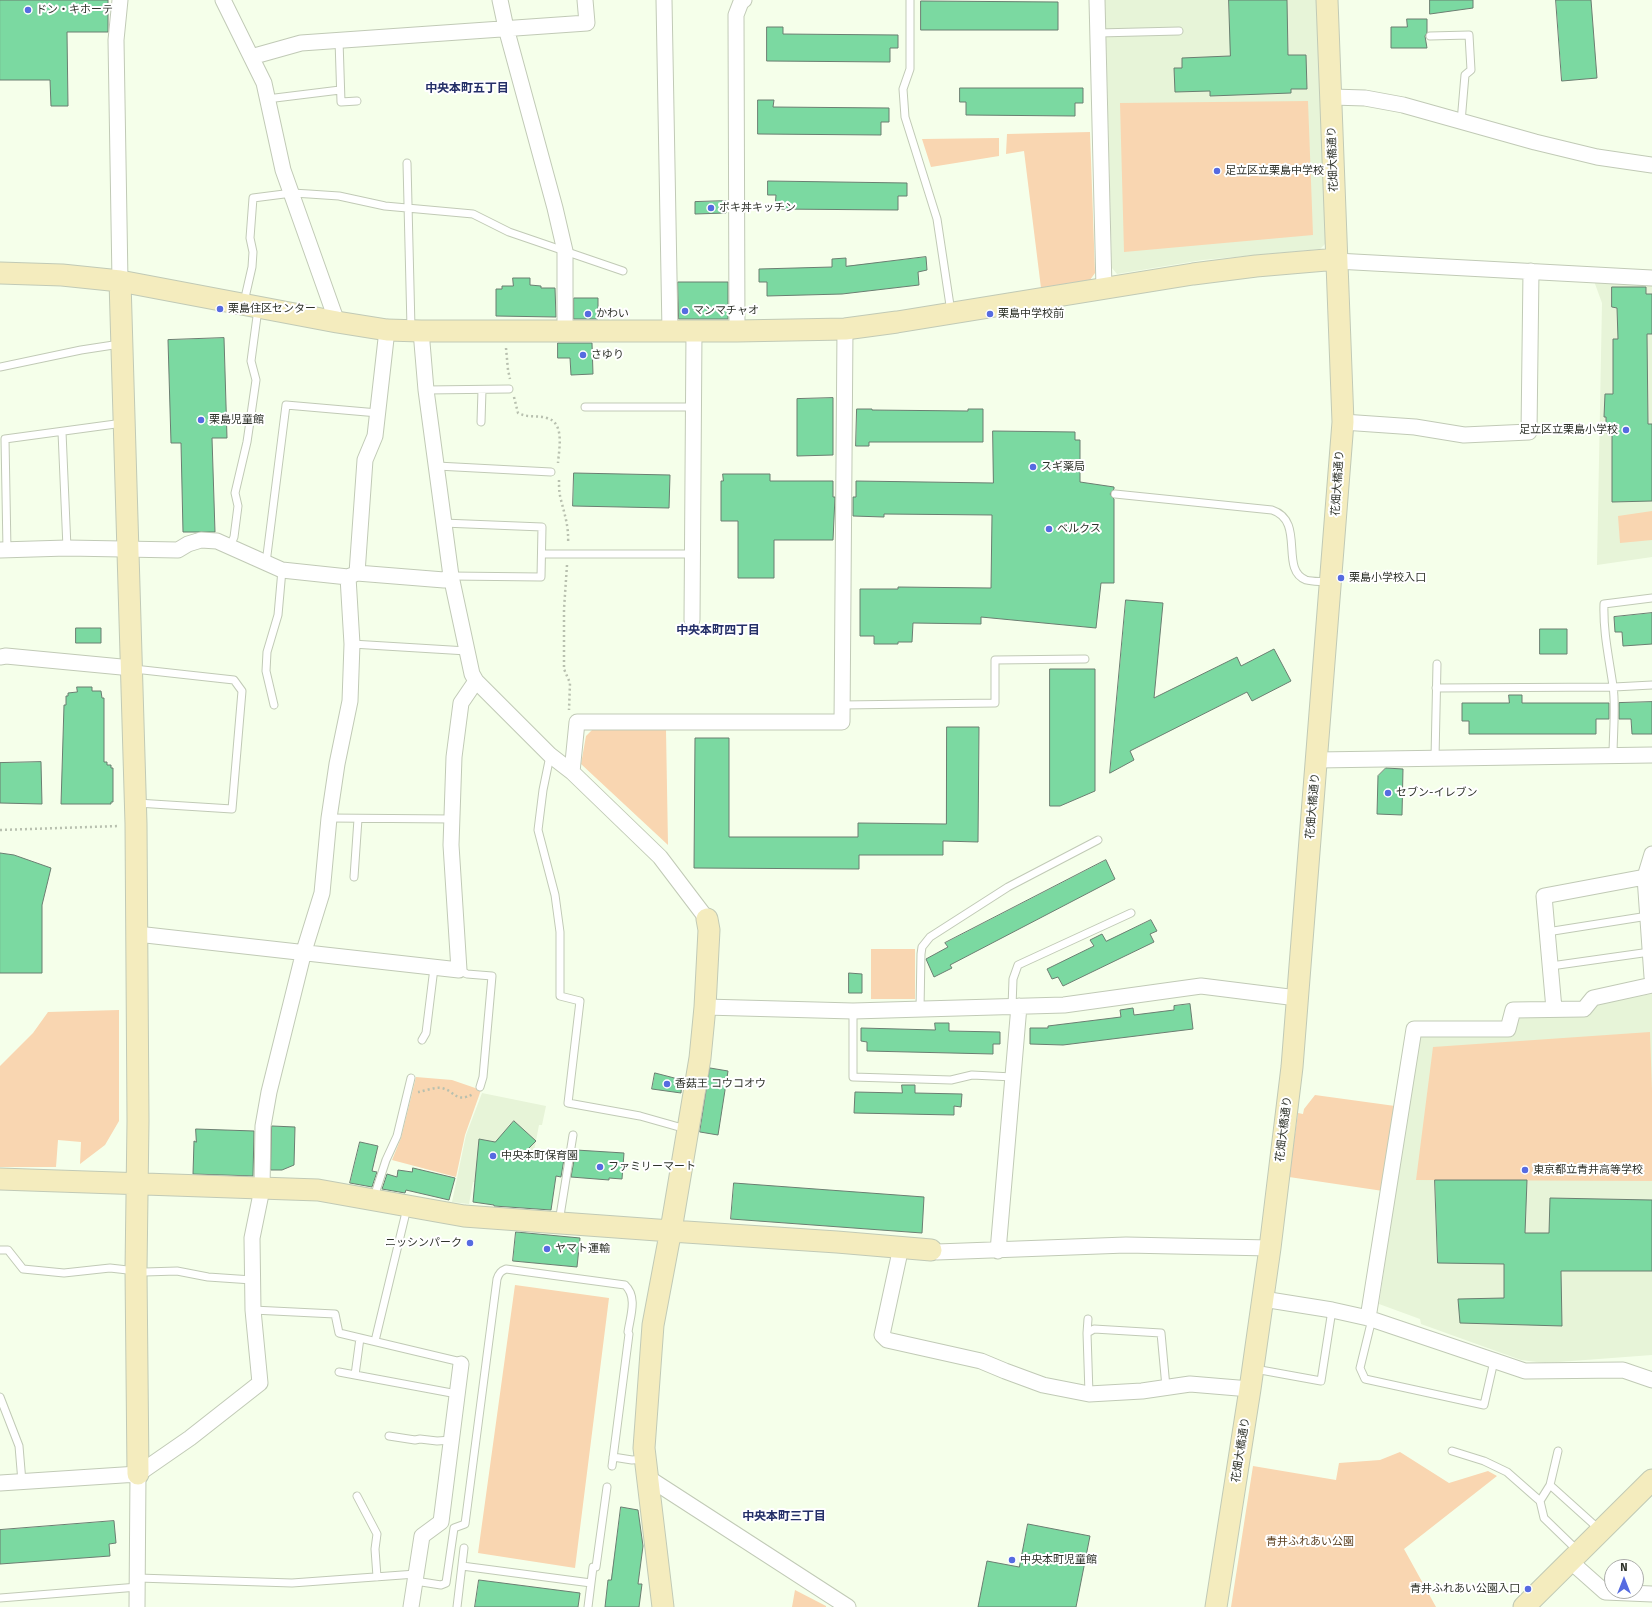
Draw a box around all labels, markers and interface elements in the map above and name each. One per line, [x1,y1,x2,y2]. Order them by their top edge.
place label: ドン・キホーテ [36,3,113,17]
marker: ドン・キホーテ [23,5,33,15]
district label: 中央本町五丁目 [425,82,509,96]
street label: 花畑大橋通り [1325,126,1341,192]
place label: 足立区立栗島中学校 [1225,164,1324,178]
marker: 足立区立栗島中学校 [1212,166,1222,176]
place label: ポキ丼キッチン [719,201,796,215]
marker: ポキ丼キッチン [706,203,716,213]
place label: 栗島住区センター [228,302,316,316]
marker: 栗島住区センター [215,304,225,314]
place label: マンマチャオ [693,304,759,318]
marker: マンマチャオ [680,306,690,316]
place label: かわい [596,307,629,321]
place label: 栗島中学校前 [998,307,1064,321]
marker: かわい [583,309,593,319]
marker: 栗島中学校前 [985,309,995,319]
place label: さゆり [591,348,624,362]
marker: さゆり [578,350,588,360]
place label: 栗島児童館 [209,413,264,427]
marker: 栗島児童館 [196,415,206,425]
place label: 足立区立栗島小学校 [1519,423,1618,437]
marker: 足立区立栗島小学校 [1621,425,1631,435]
street label: 花畑大橋通り [1329,450,1347,516]
place label: スギ薬局 [1041,460,1085,474]
marker: スギ薬局 [1028,462,1038,472]
place label: ベルクス [1057,522,1101,536]
marker: ベルクス [1044,524,1054,534]
place label: 栗島小学校入口 [1349,571,1426,585]
marker: 栗島小学校入口 [1336,573,1346,583]
district label: 中央本町四丁目 [676,624,760,638]
street label: 花畑大橋通り [1304,773,1322,839]
place label: セブン-イレブン [1396,786,1477,800]
marker: セブン-イレブン [1383,788,1393,798]
place label: 香菇王 コウコオウ [675,1077,766,1091]
marker: 香菇王 コウコオウ [662,1079,672,1089]
street label: 花畑大橋通り [1273,1095,1295,1163]
place label: 中央本町保育園 [501,1149,578,1163]
marker: 中央本町保育園 [488,1151,498,1161]
place label: ファミリーマート [608,1160,696,1174]
marker: ファミリーマート [595,1162,605,1172]
place label: 東京都立青井高等学校 [1533,1163,1643,1177]
marker: 東京都立青井高等学校 [1520,1165,1530,1175]
place label: ニッシンパーク [385,1236,462,1250]
marker: ニッシンパーク [465,1238,475,1248]
place label: ヤマト運輸 [555,1242,610,1256]
marker: ヤマト運輸 [542,1244,552,1254]
street label: 花畑大橋通り [1229,1416,1253,1484]
district label: 中央本町三丁目 [742,1510,826,1524]
park label: 青井ふれあい公園 [1266,1535,1354,1549]
place label: 中央本町児童館 [1020,1553,1097,1567]
marker: 中央本町児童館 [1007,1555,1017,1565]
north arrow [1604,1559,1644,1599]
text: N [1620,1561,1628,1574]
place label: 青井ふれあい公園入口 [1410,1582,1520,1596]
marker: 青井ふれあい公園入口 [1523,1584,1533,1594]

